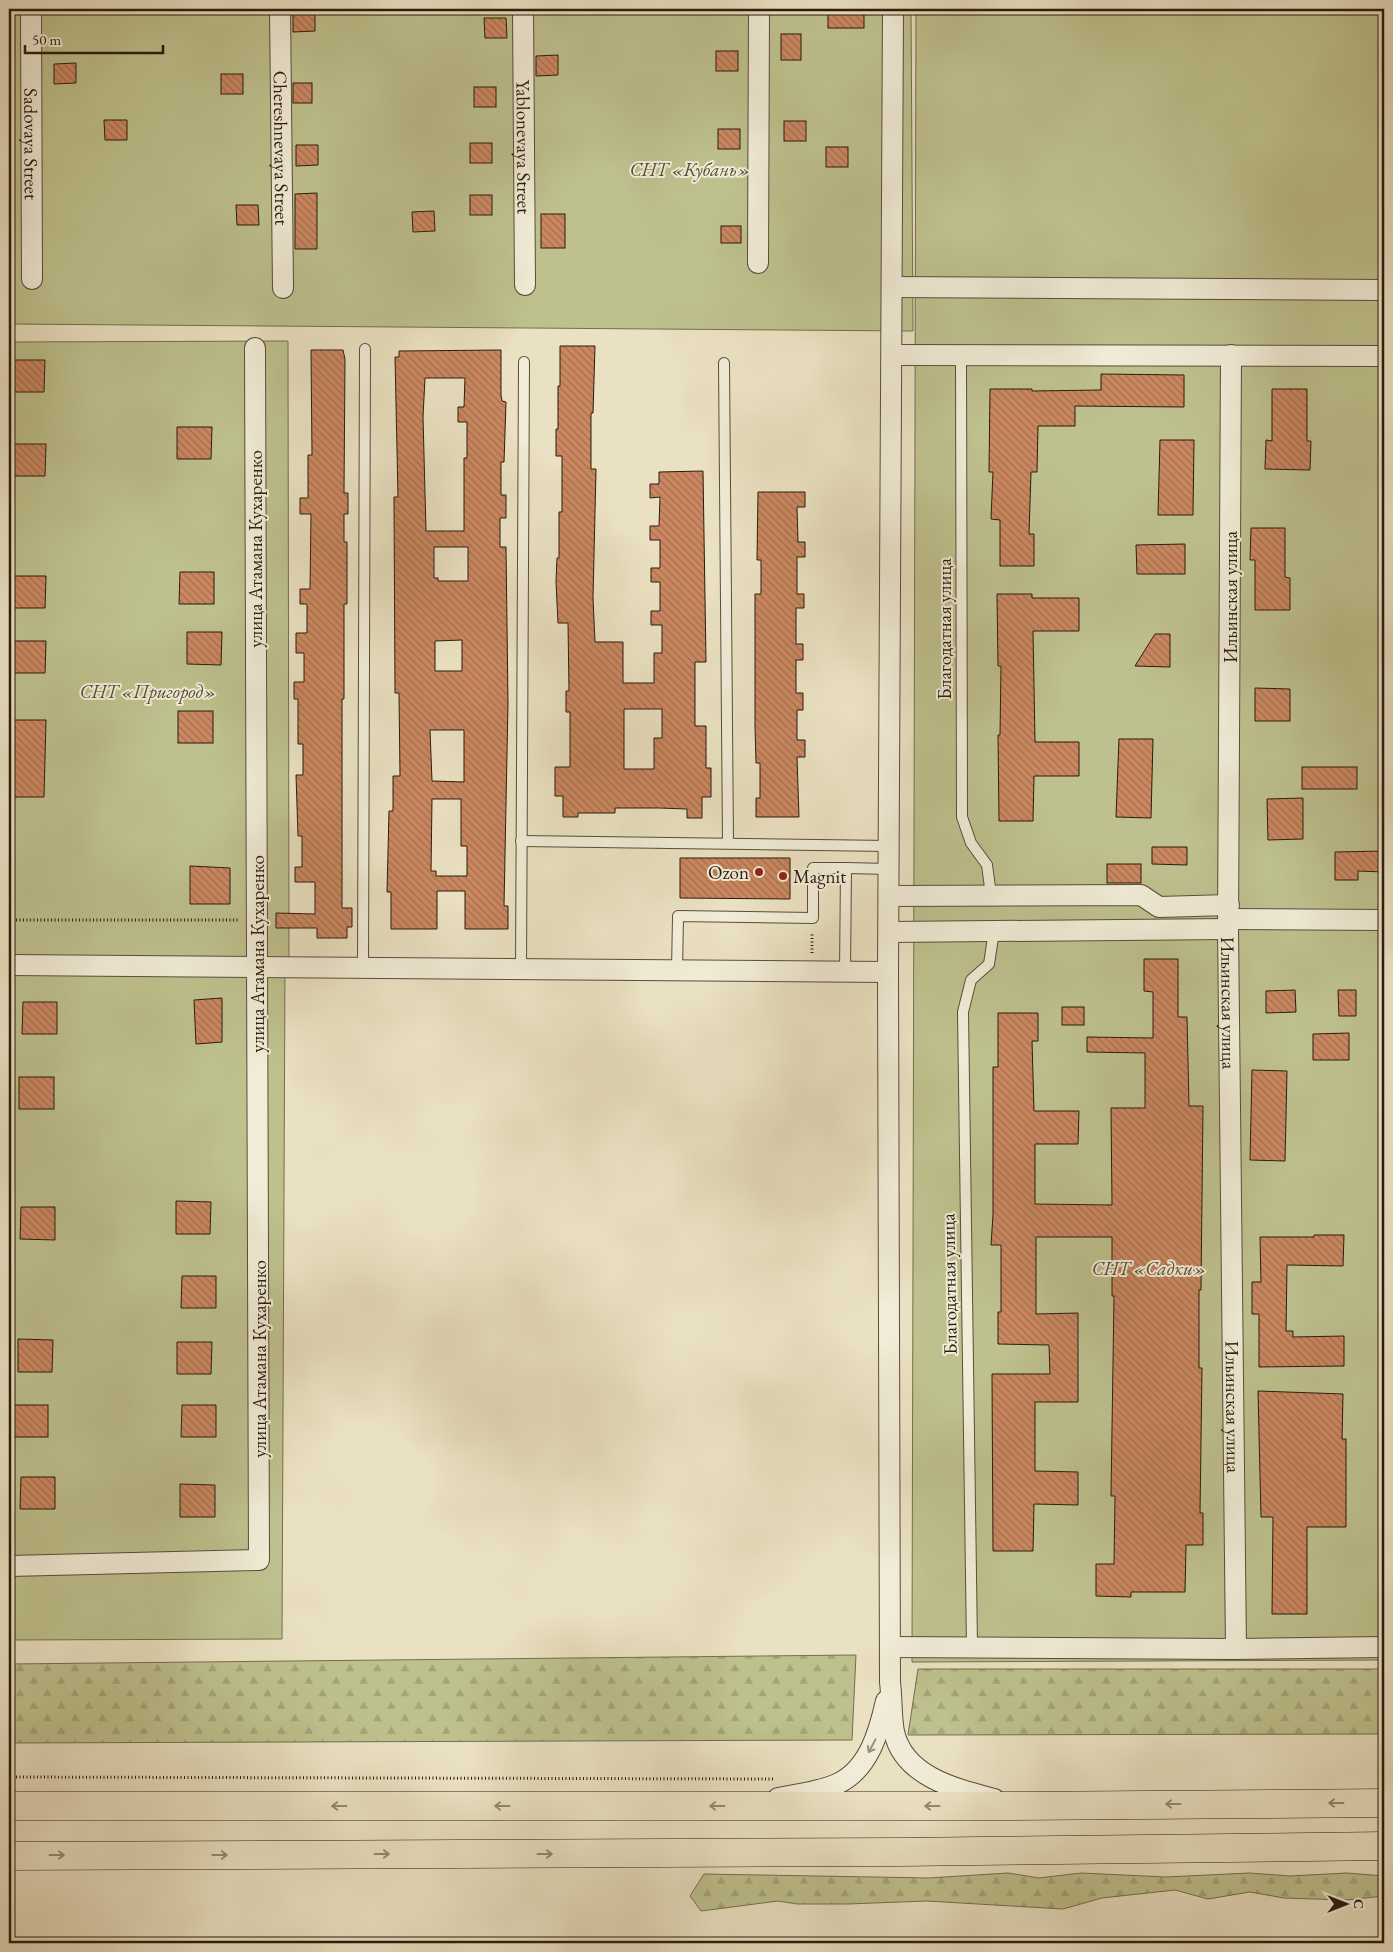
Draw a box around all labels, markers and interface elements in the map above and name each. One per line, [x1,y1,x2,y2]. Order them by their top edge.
scale bar [25,22,162,54]
text: 50 m [32,30,61,49]
street label: Chereshnevaya Street [268,71,295,225]
street label: Yablonevaya Street [511,80,537,214]
street label: Sadovaya Street [19,88,44,200]
park label: СНТ «Кубань» [630,157,750,182]
street label: улица Атамана Кухаренко [243,450,268,648]
street label: Ильинская улица [1218,530,1243,663]
street label: Благодатная улица [932,558,957,700]
park label: СНТ «Пригород» [80,679,216,704]
street label: улица Атамана Кухаренко [245,855,270,1053]
place label: Ozon [708,860,749,885]
place label: Magnit [793,864,846,889]
marker: Ozon [753,866,765,878]
marker: Magnit [777,870,789,882]
street label: Ильинская улица [1216,937,1242,1070]
street label: Благодатная улица [935,1213,963,1355]
park label: СНТ «Садки» [1092,1256,1206,1281]
street label: улица Атамана Кухаренко [247,1260,272,1458]
street label: Ильинская улица [1220,1341,1247,1474]
one-way arrow [867,1738,877,1753]
one-way arrow [1328,1798,1344,1808]
one-way arrow [1165,1800,1181,1809]
one-way arrow [331,1801,348,1811]
one-way arrow [494,1801,510,1811]
one-way arrow [709,1801,725,1811]
one-way arrow [924,1801,940,1811]
one-way arrow [374,1849,390,1859]
one-way arrow [536,1849,553,1859]
one-way arrow [212,1850,228,1860]
one-way arrow [49,1851,65,1860]
north arrow [1320,1880,1370,1930]
text: С [1350,1899,1368,1909]

